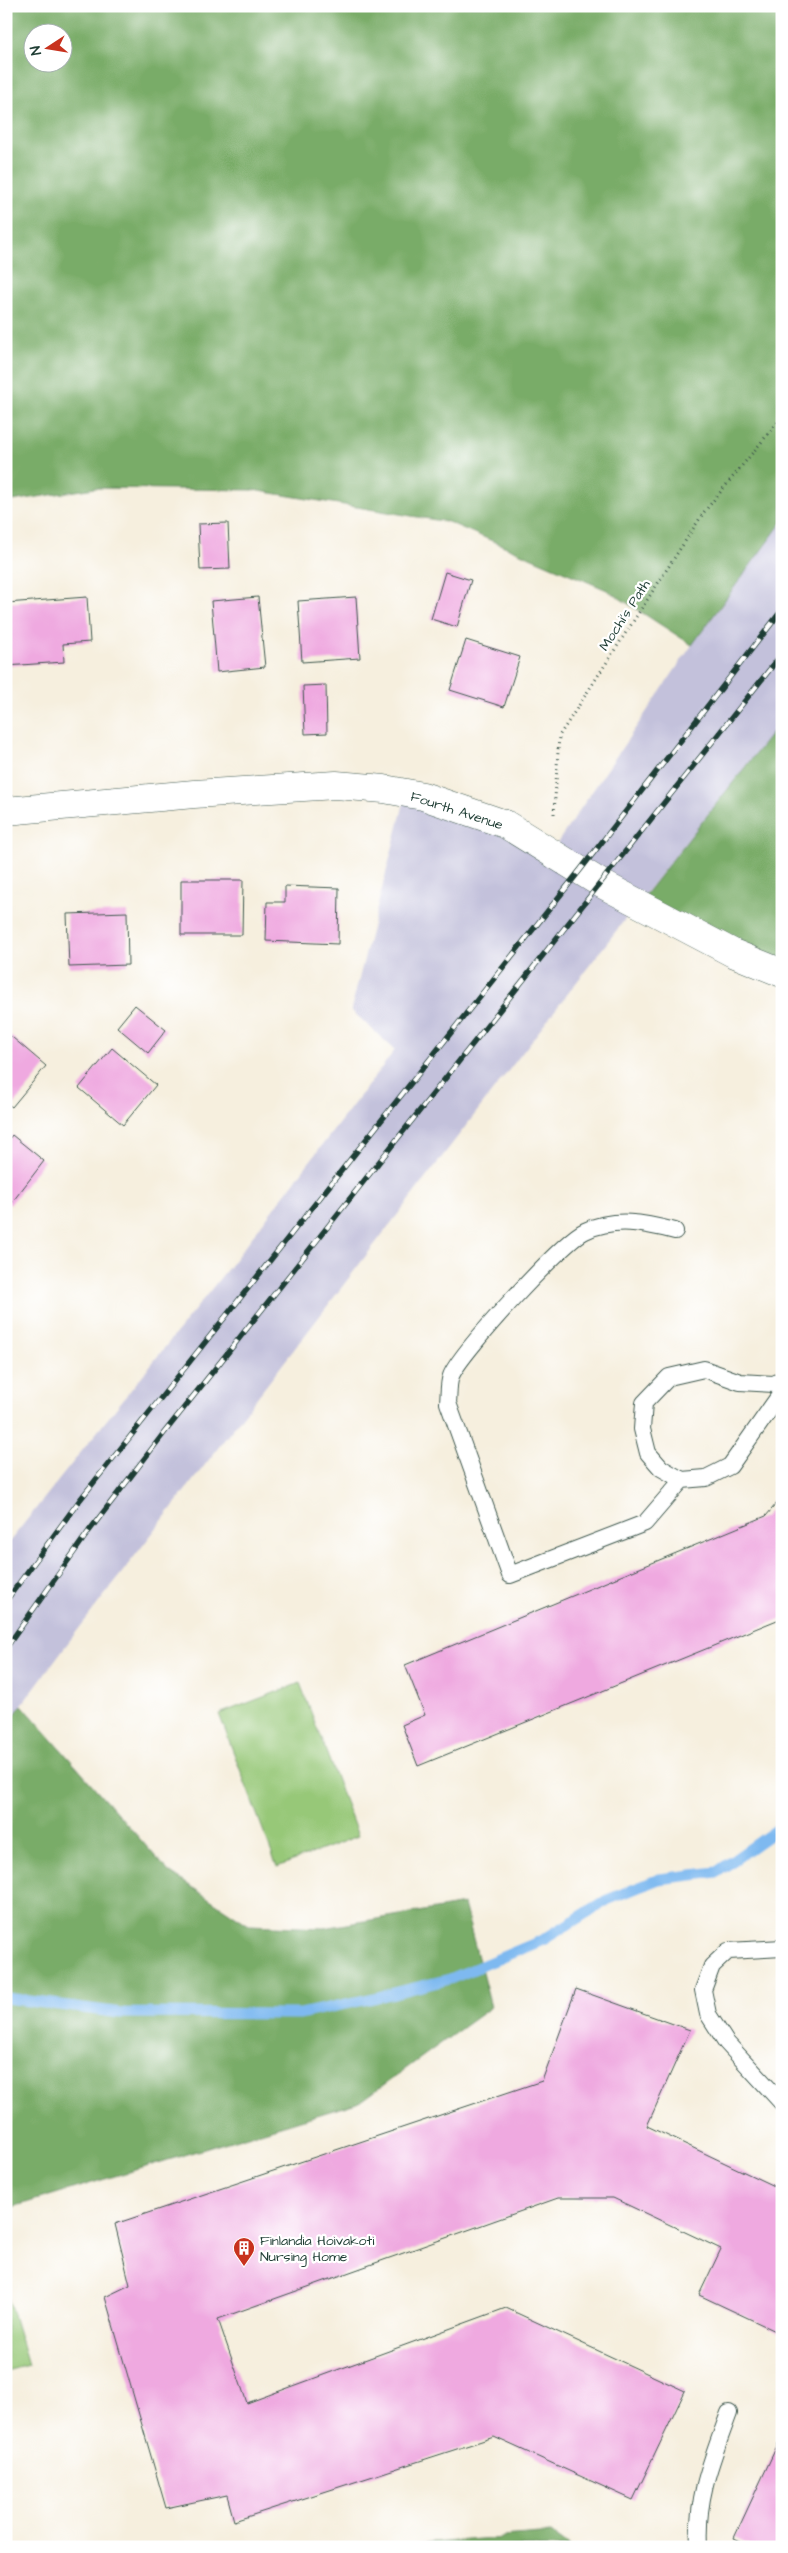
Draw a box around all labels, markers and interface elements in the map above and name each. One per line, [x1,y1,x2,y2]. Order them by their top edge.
north arrow [22,22,72,72]
text: N [26,44,47,57]
street label: Mochi's Path [594,576,655,655]
street label: Fourth Avenue [408,787,506,835]
place label: Finlandia Hoivakoti Nursing Home [260,2231,374,2267]
building icon: Finlandia Hoivakoti Nursing Home [232,2236,256,2267]

